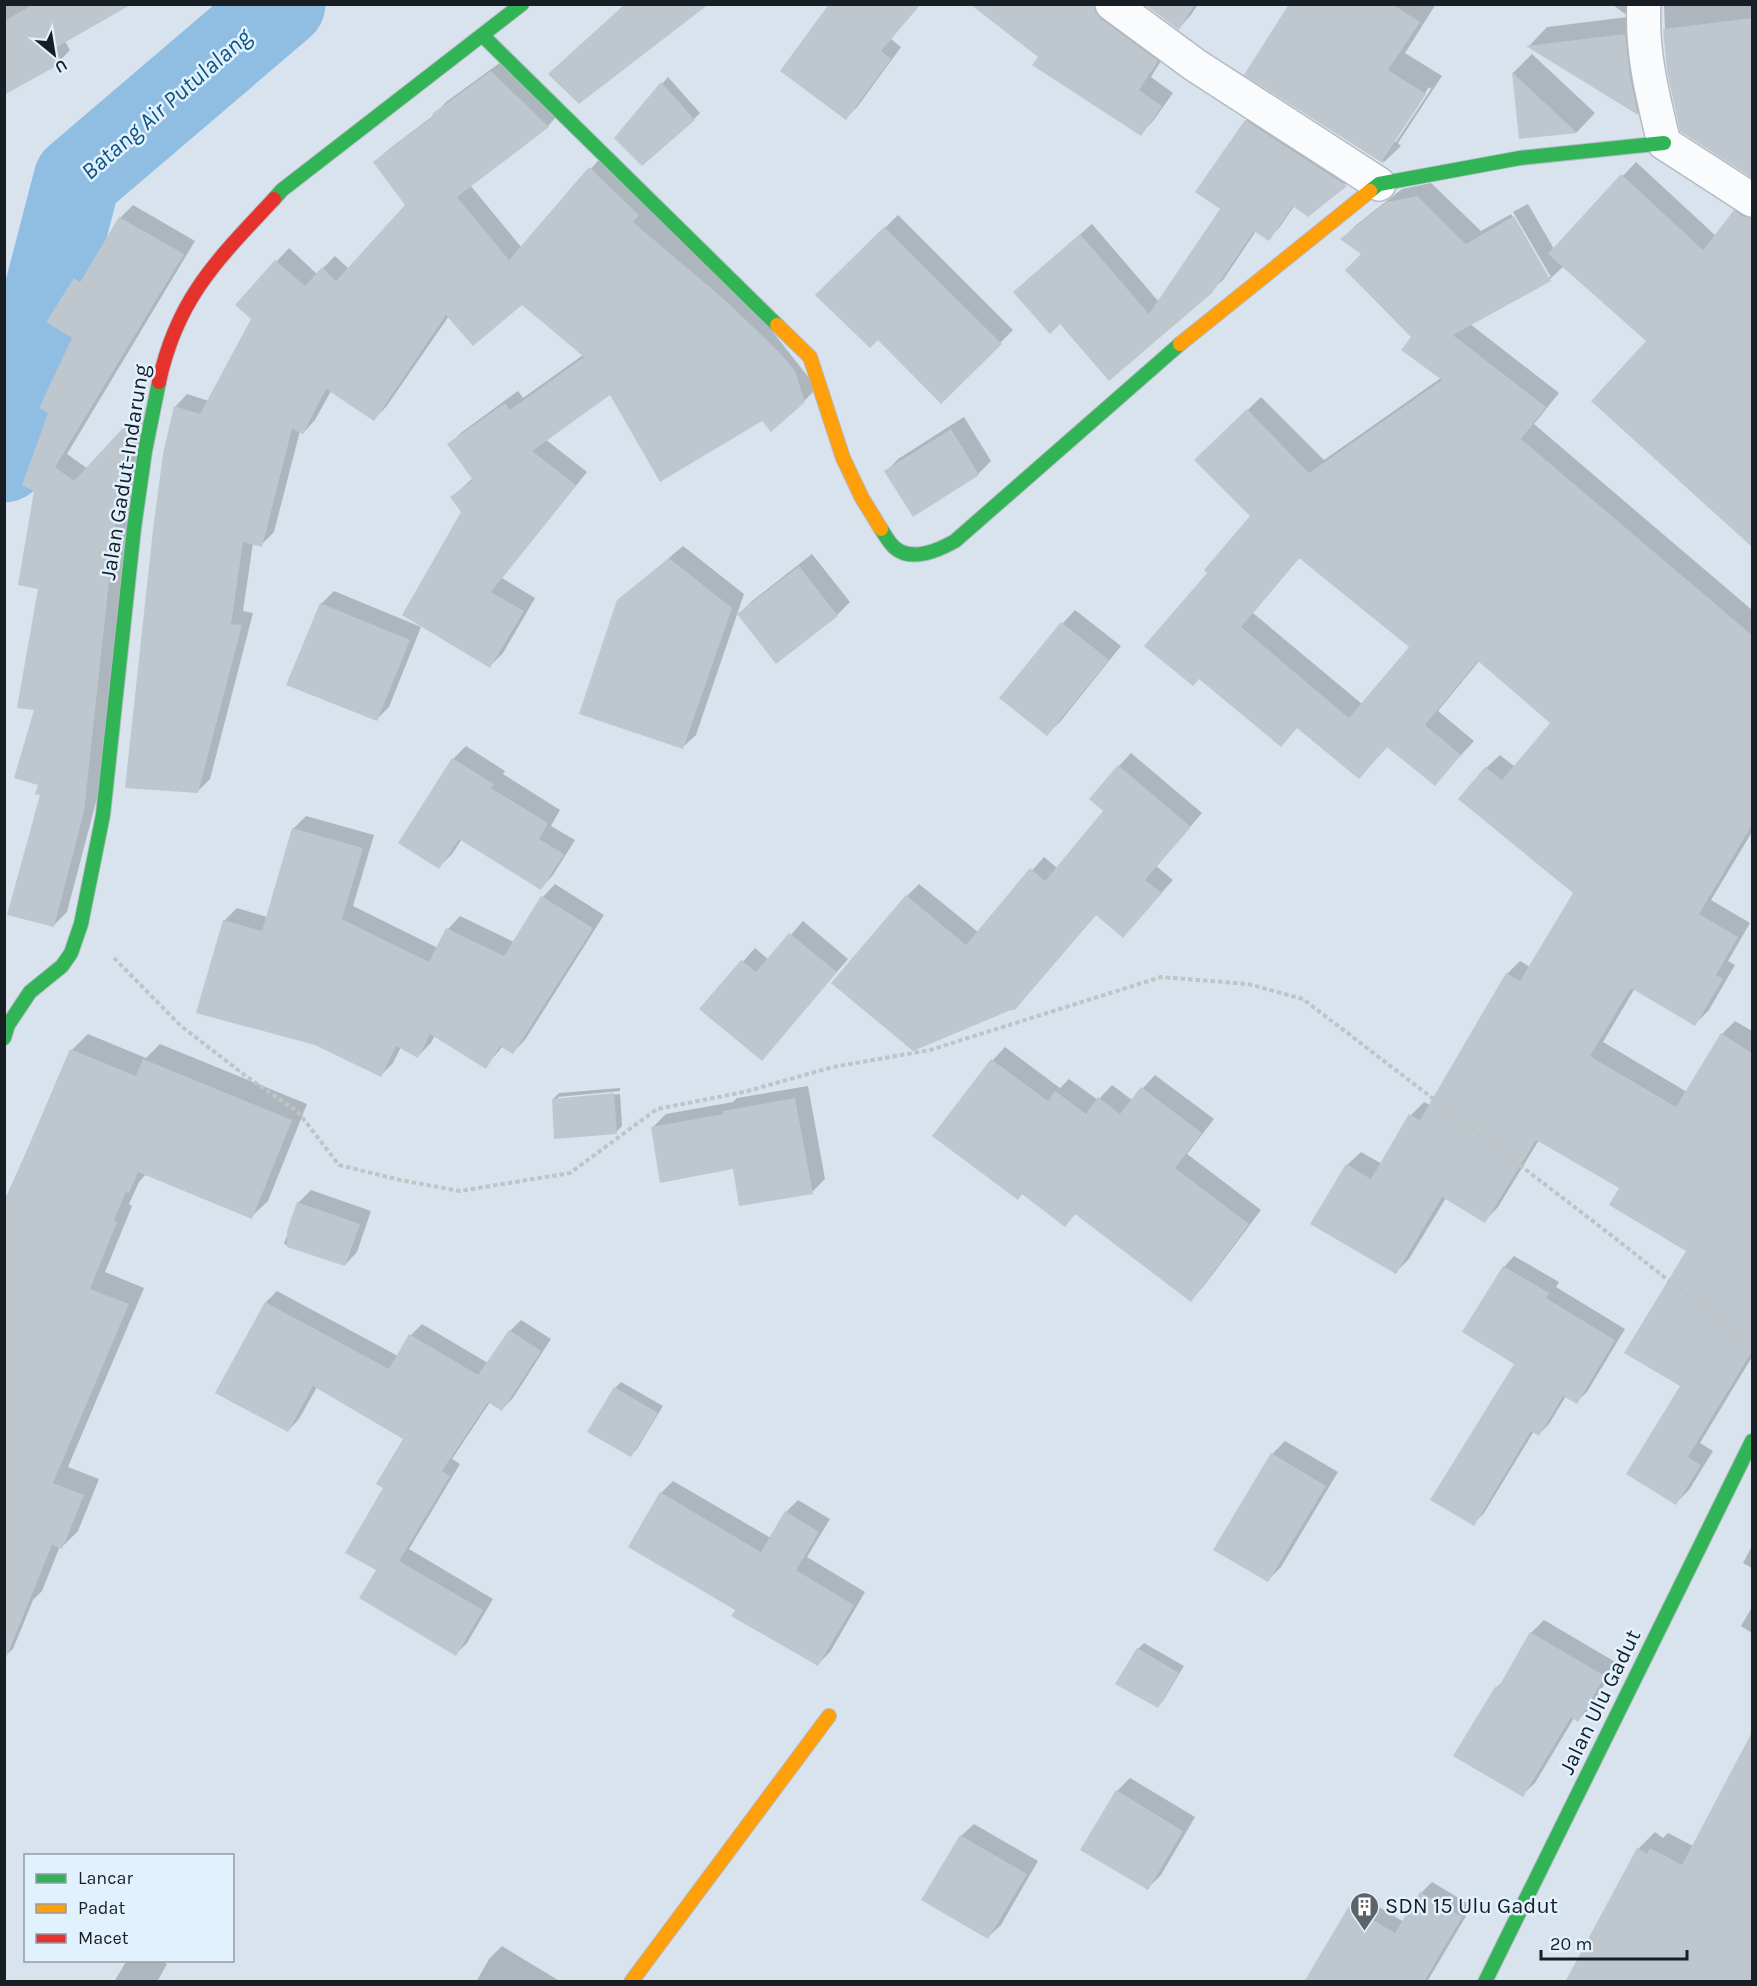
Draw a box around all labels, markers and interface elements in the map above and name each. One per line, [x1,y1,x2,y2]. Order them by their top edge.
water label: Batang Air Putulalang [75,22,257,185]
north arrow [24,24,84,84]
text: U [52,56,71,78]
street label: Jalan Gadut-Indarung [95,362,155,582]
street label: Jalan Ulu Gadut [1554,1625,1646,1779]
legend [24,1854,234,1962]
text: Lancar [78,1867,133,1889]
building icon: SDN 15 Ulu Gadut [1348,1890,1380,1932]
place label: SDN 15 Ulu Gadut [1385,1893,1558,1919]
text: Padat [78,1897,125,1919]
scale bar [1541,1923,1686,1961]
text: Macet [78,1927,129,1949]
text: 20 m [1550,1933,1592,1955]

